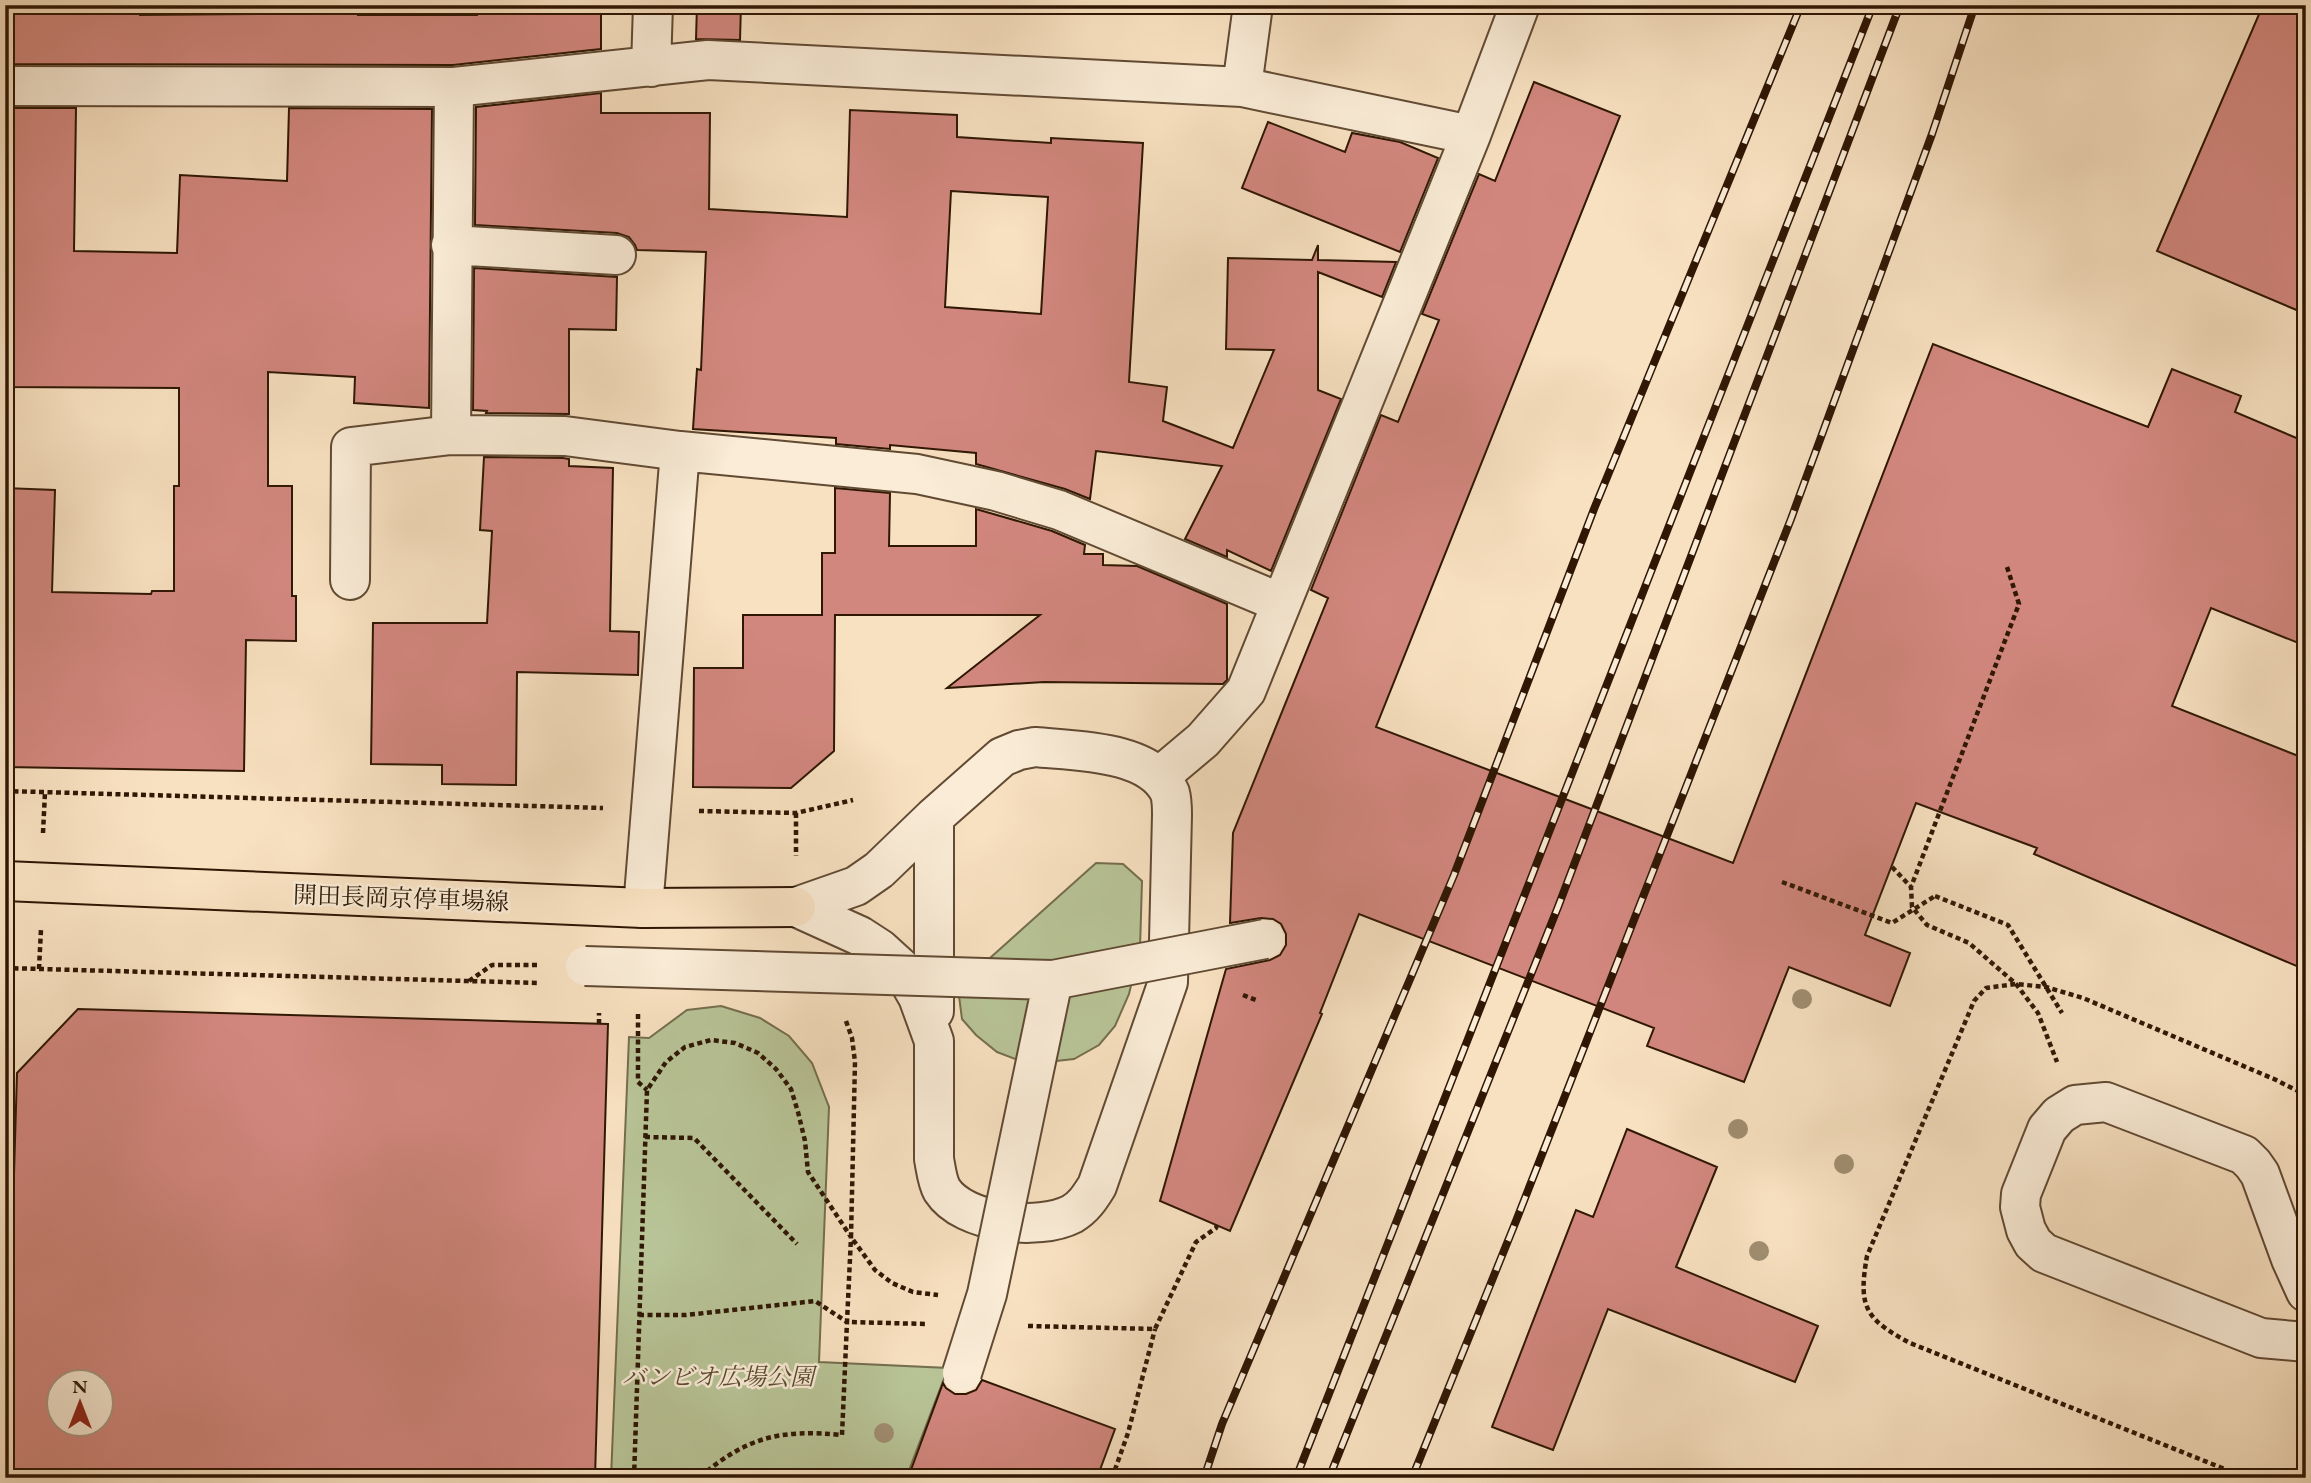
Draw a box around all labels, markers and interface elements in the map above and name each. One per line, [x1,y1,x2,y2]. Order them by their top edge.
street label: 開田長岡京停車場線 [293,879,509,917]
park label: バンビオ広場公園 [622,1361,818,1392]
north arrow [46,1368,116,1438]
text: N [72,1374,88,1399]

